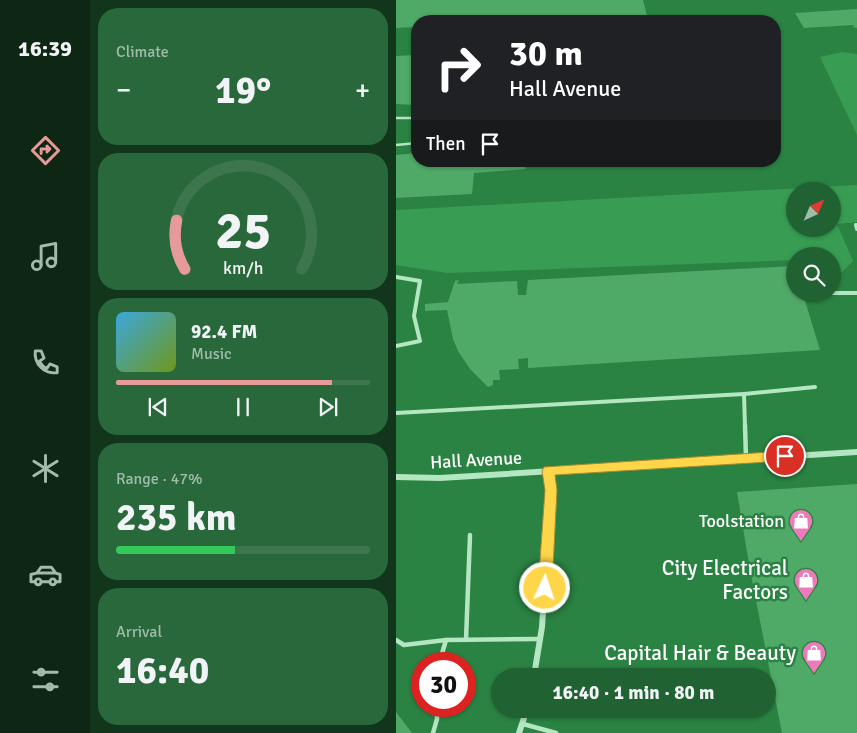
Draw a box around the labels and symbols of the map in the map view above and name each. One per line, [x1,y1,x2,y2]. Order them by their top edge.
north arrow [786,182,841,238]
pin [764,435,806,477]
street label: Hall Avenue [430,447,522,473]
shop icon: Toolstation [788,508,814,542]
place label: Toolstation [699,510,784,532]
place label: City Electrical Factors [662,555,788,605]
position arrow [518,561,570,613]
shop icon: City Electrical Factors [793,567,819,601]
place label: Capital Hair & Beauty [604,640,796,666]
shop icon: Capital Hair & Beauty [801,640,827,674]
speed limit sign: 30 [411,652,476,717]

